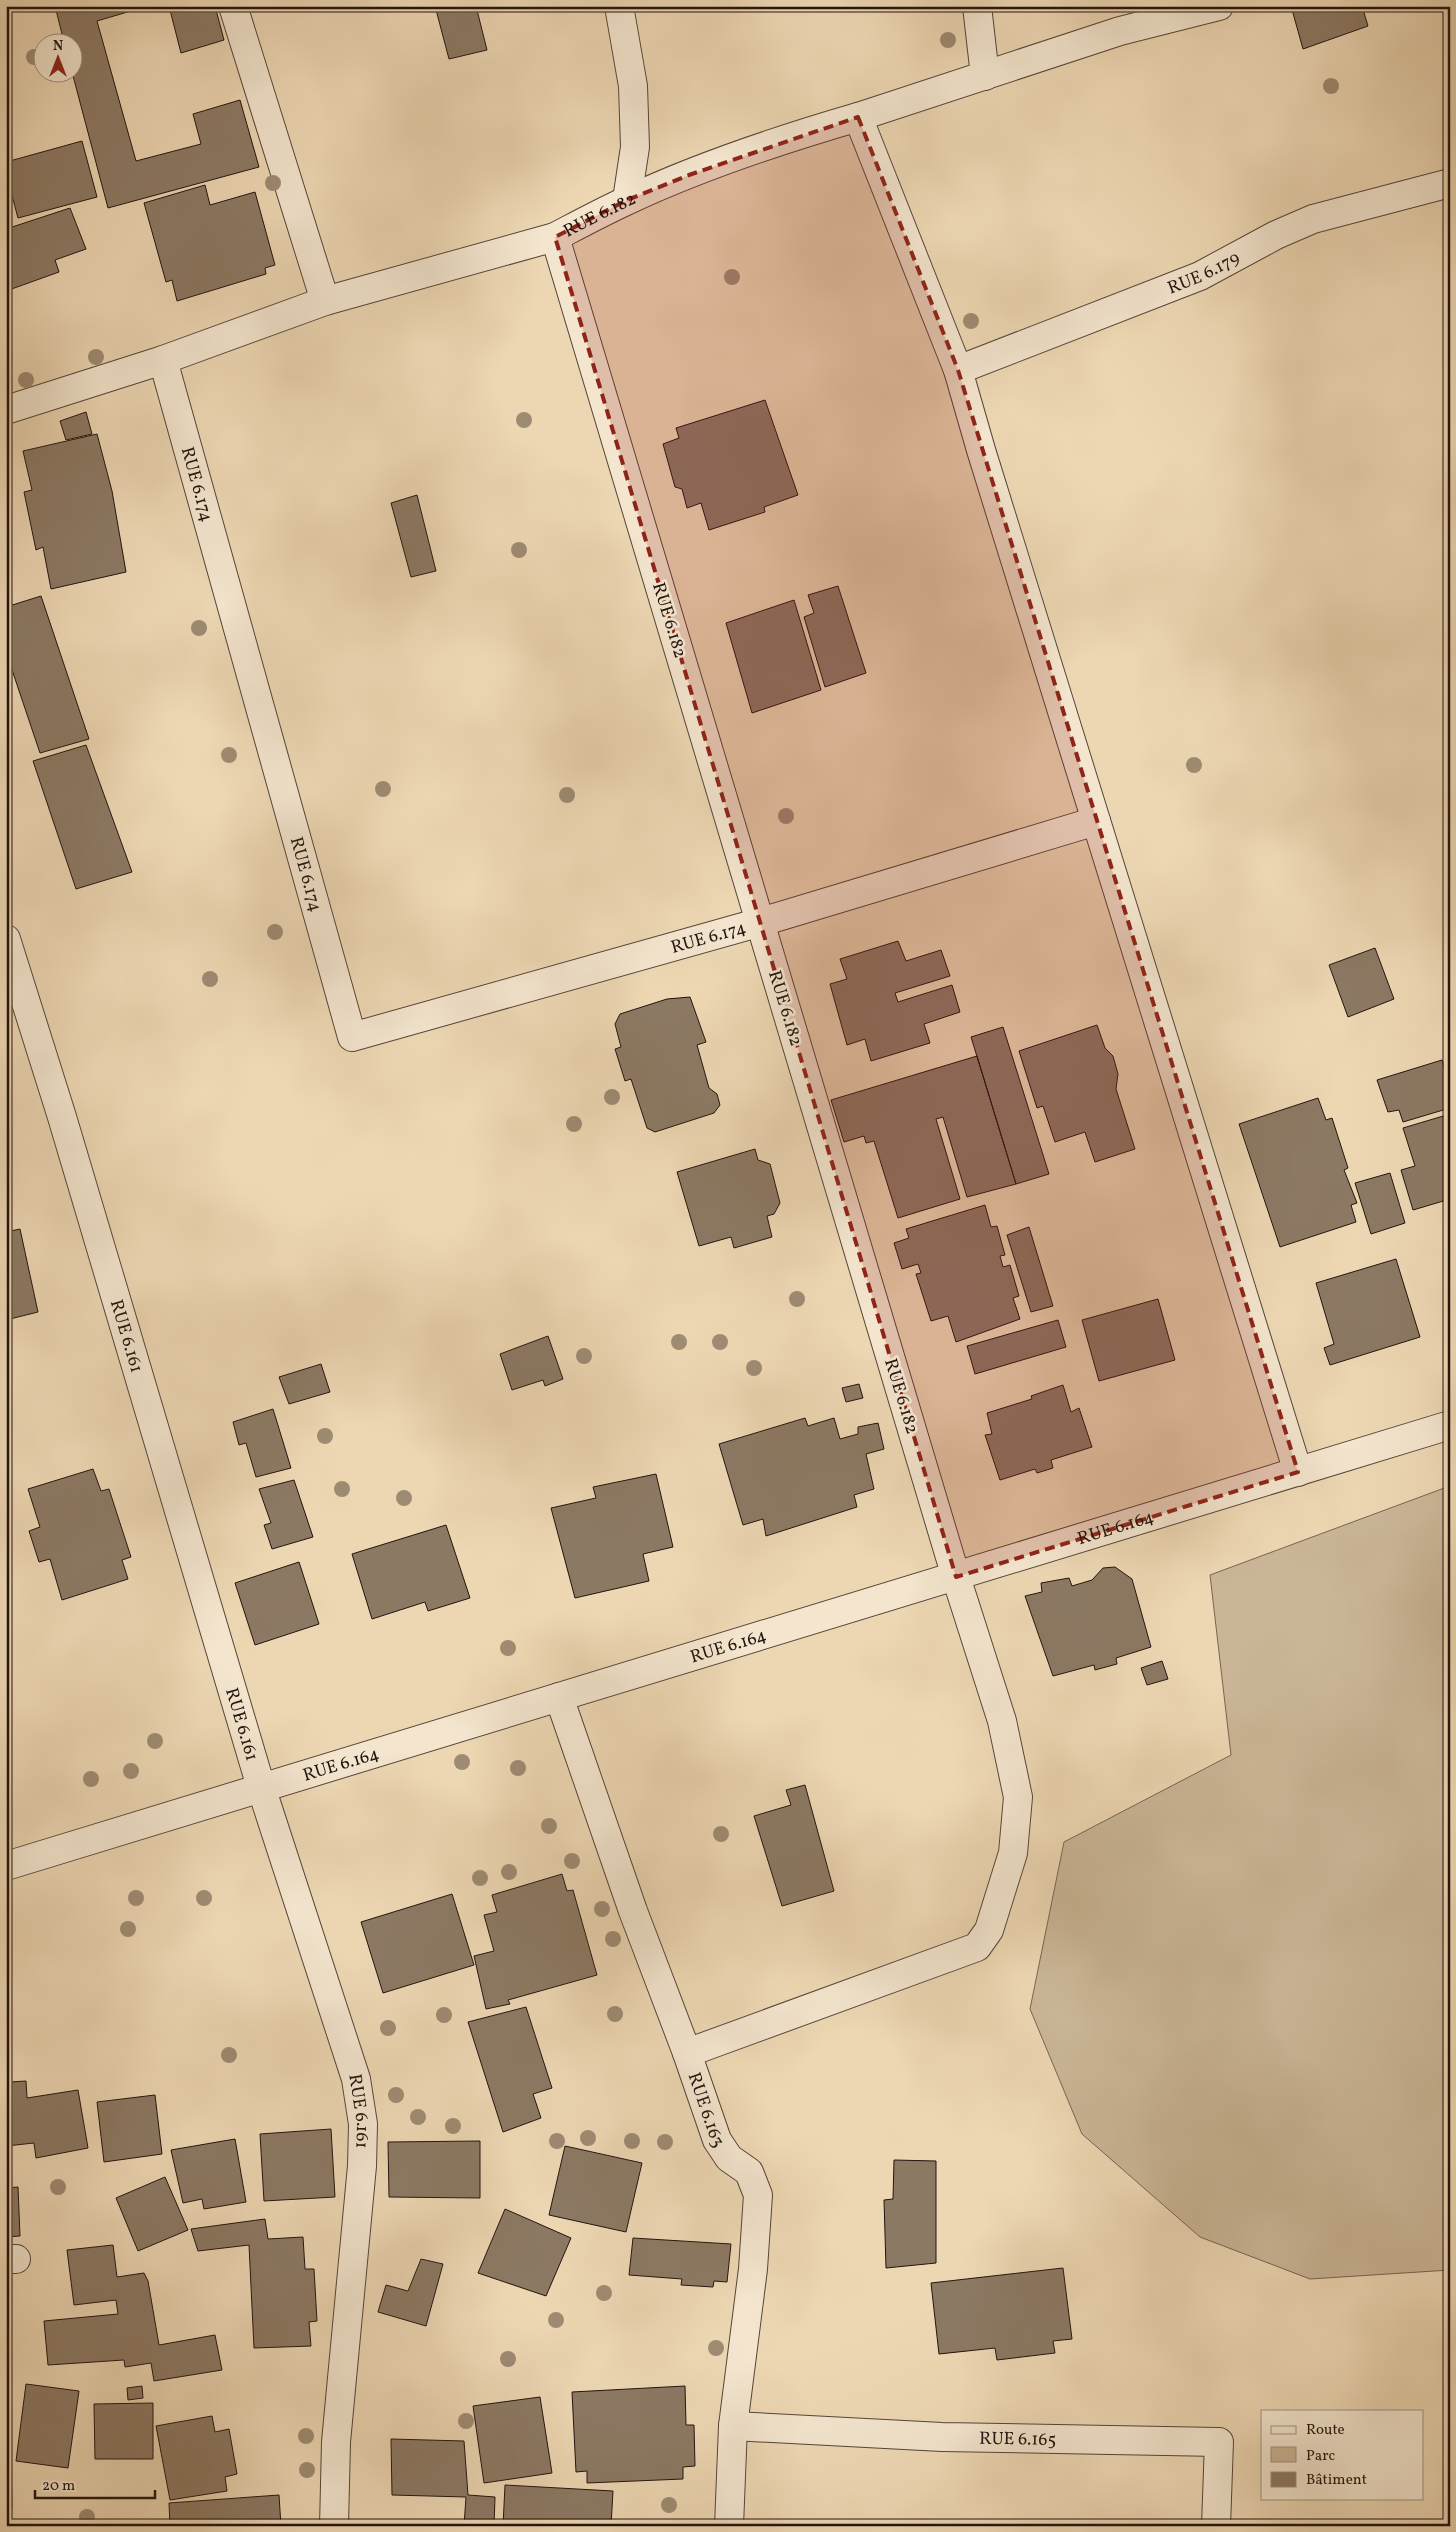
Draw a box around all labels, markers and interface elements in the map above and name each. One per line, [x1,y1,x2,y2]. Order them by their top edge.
north arrow [32,32,82,82]
text: N [53,37,63,56]
street label: RUE 6.182 [559,187,640,244]
street label: RUE 6.179 [1164,246,1244,301]
street label: RUE 6.174 [174,444,219,525]
street label: RUE 6.182 [645,579,692,661]
street label: RUE 6.174 [283,834,327,915]
street label: RUE 6.174 [668,916,749,961]
street label: RUE 6.182 [761,967,808,1049]
street label: RUE 6.161 [103,1297,148,1376]
street label: RUE 6.182 [877,1355,924,1437]
street label: RUE 6.164 [1075,1505,1157,1552]
street label: RUE 6.164 [687,1623,770,1670]
street label: RUE 6.161 [218,1685,264,1764]
street label: RUE 6.164 [300,1742,382,1789]
street label: RUE 6.163 [681,2069,730,2153]
street label: RUE 6.161 [341,2072,374,2149]
legend [1261,2410,1424,2500]
text: Route [1306,2420,1345,2441]
street label: RUE 6.165 [979,2427,1056,2453]
text: Parc [1306,2446,1335,2467]
scale bar [35,2467,155,2499]
text: Bâtiment [1306,2470,1367,2491]
text: 20 m [42,2476,75,2497]

